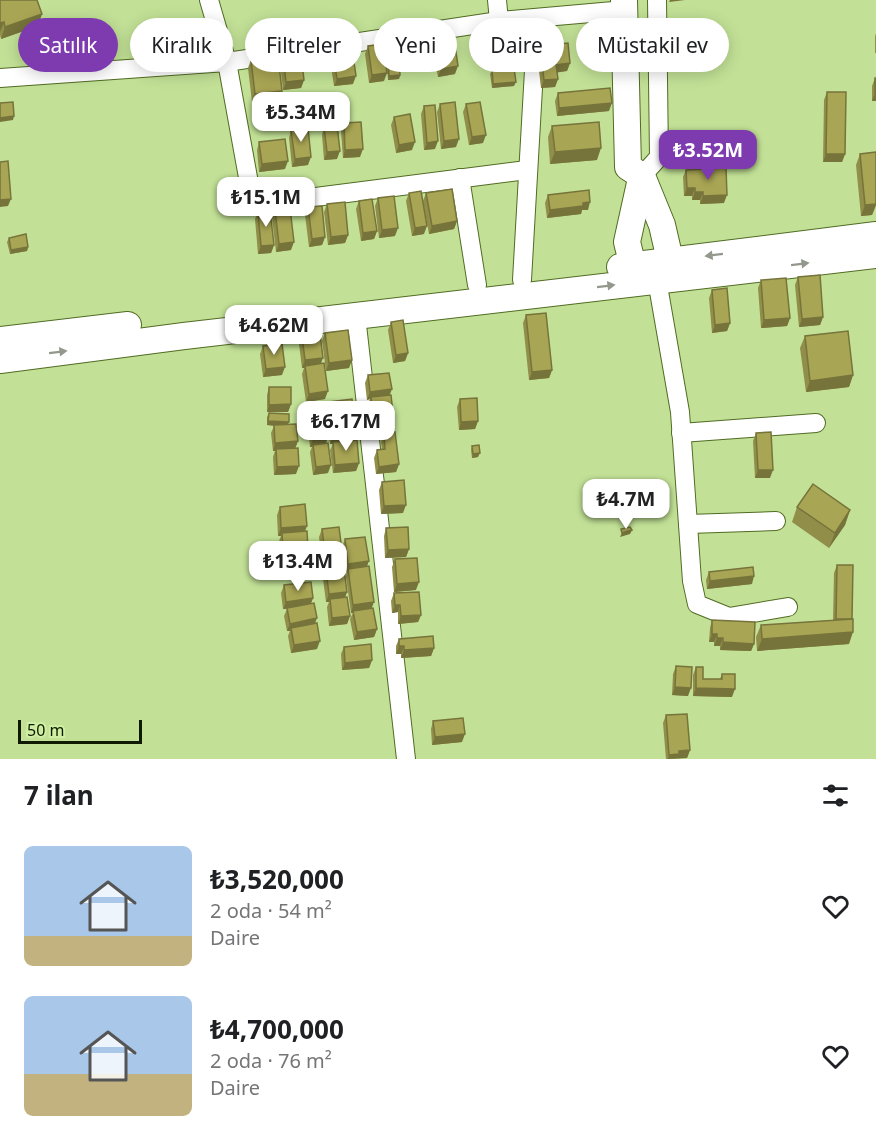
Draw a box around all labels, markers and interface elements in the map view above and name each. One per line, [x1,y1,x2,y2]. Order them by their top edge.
chip: Satılık [18,18,118,72]
chip: Kiralık [130,18,233,72]
chip: Filtreler [245,18,362,72]
chip: Yeni [374,18,457,72]
chip: Daire [469,18,564,72]
chip: Müstakil ev [576,18,729,72]
pin: ₺5.34M [252,92,350,143]
text: ₺5.34M [266,98,336,125]
pin: ₺3.52M [659,130,757,181]
text: ₺3.52M [673,136,743,163]
pin: ₺15.1M [217,177,315,228]
text: ₺15.1M [231,183,301,210]
one-way arrow [704,250,723,260]
one-way arrow [790,260,809,269]
one-way arrow [597,282,616,291]
pin: ₺4.62M [225,305,323,356]
text: ₺4.62M [239,311,309,338]
one-way arrow [49,348,68,357]
pin: ₺6.17M [297,401,395,452]
text: ₺6.17M [311,407,381,434]
pin: ₺4.7M [584,479,668,530]
text: ₺4.7M [597,485,655,512]
pin: ₺13.4M [249,541,347,592]
text: ₺13.4M [263,547,333,574]
scale bar [18,717,142,744]
text: 50 m [27,719,64,741]
text: 7 ilan [24,777,94,813]
icon: filters [819,779,852,812]
text: ₺3,520,000 [210,861,344,897]
icon: home [72,870,144,942]
icon: heart [819,890,852,923]
text: 2 oda · 54 m² [210,897,332,924]
text: Daire [210,924,260,951]
text: ₺4,700,000 [210,1011,344,1047]
icon: home [72,1020,144,1092]
icon: heart [819,1040,852,1073]
text: 2 oda · 76 m² [210,1047,332,1074]
text: Daire [210,1074,260,1101]

